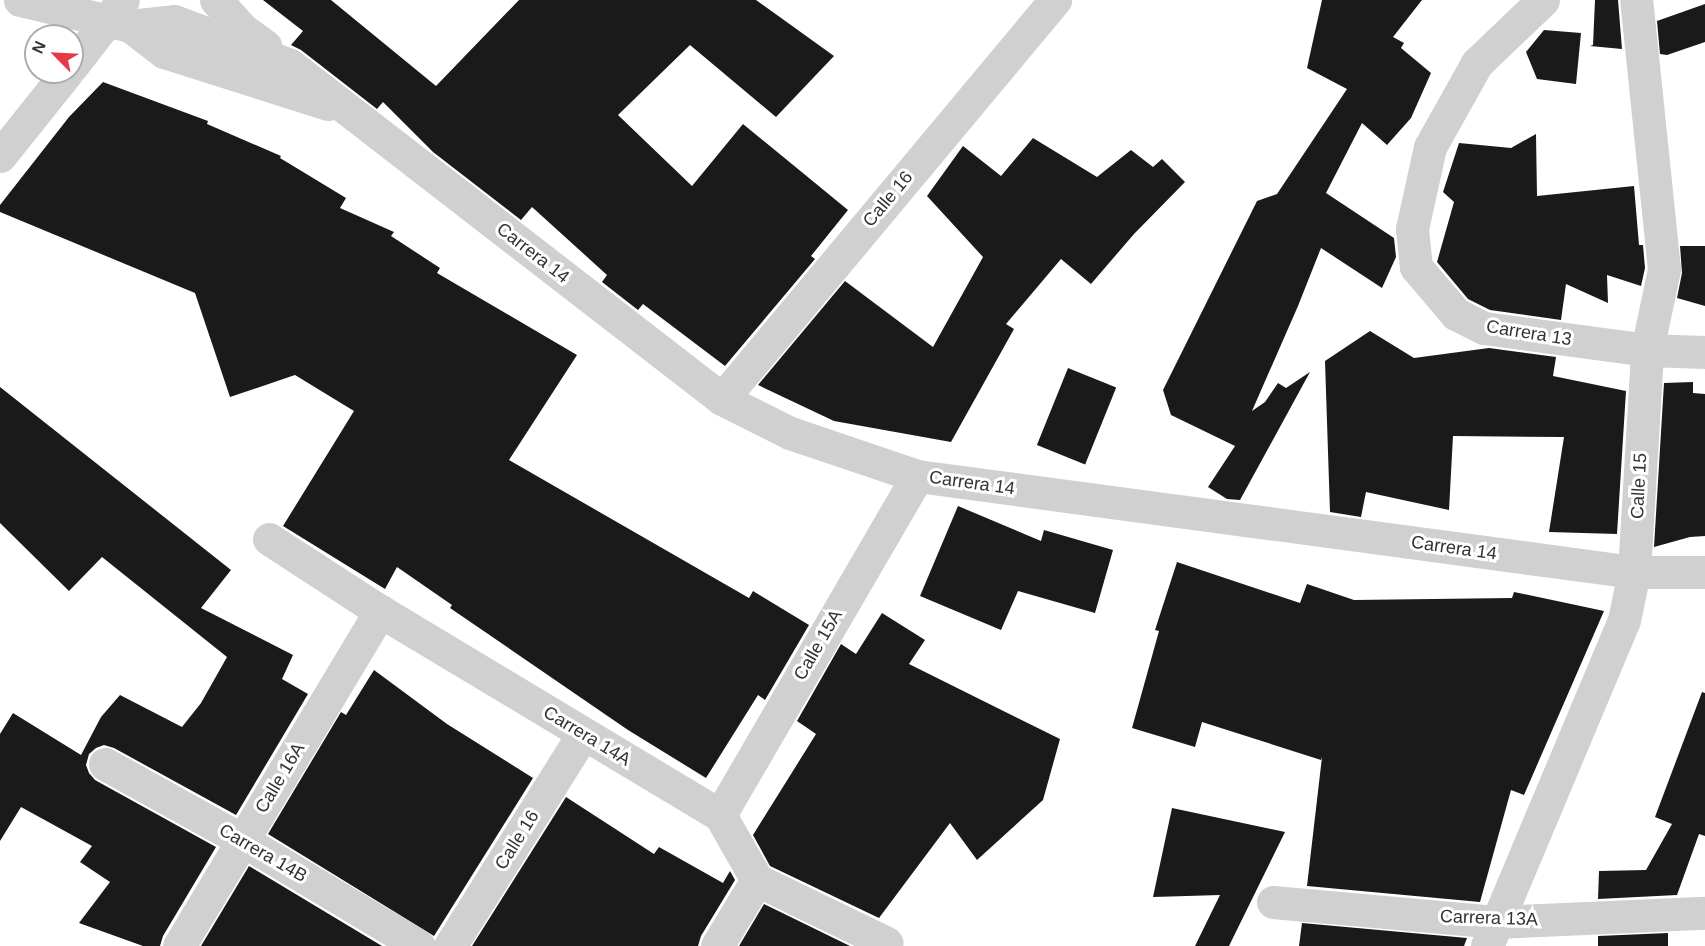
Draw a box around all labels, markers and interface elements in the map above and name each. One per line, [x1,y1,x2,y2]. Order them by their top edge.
north arrow [24,24,84,84]
text: N [29,39,49,56]
street label: Calle 16 [859,167,917,231]
street label: Carrera 14 [492,218,574,288]
street label: Carrera 13 [1485,316,1573,350]
street label: Calle 15 [1626,452,1652,520]
street label: Carrera 14 [928,466,1016,500]
street label: Carrera 14 [1410,531,1498,565]
street label: Calle 15A [789,606,847,684]
street label: Carrera 14A [539,701,635,771]
street label: Calle 16A [251,739,309,817]
street label: Calle 16 [490,806,544,874]
street label: Carrera 14B [215,819,311,887]
street label: Carrera 13A [1440,905,1538,931]

